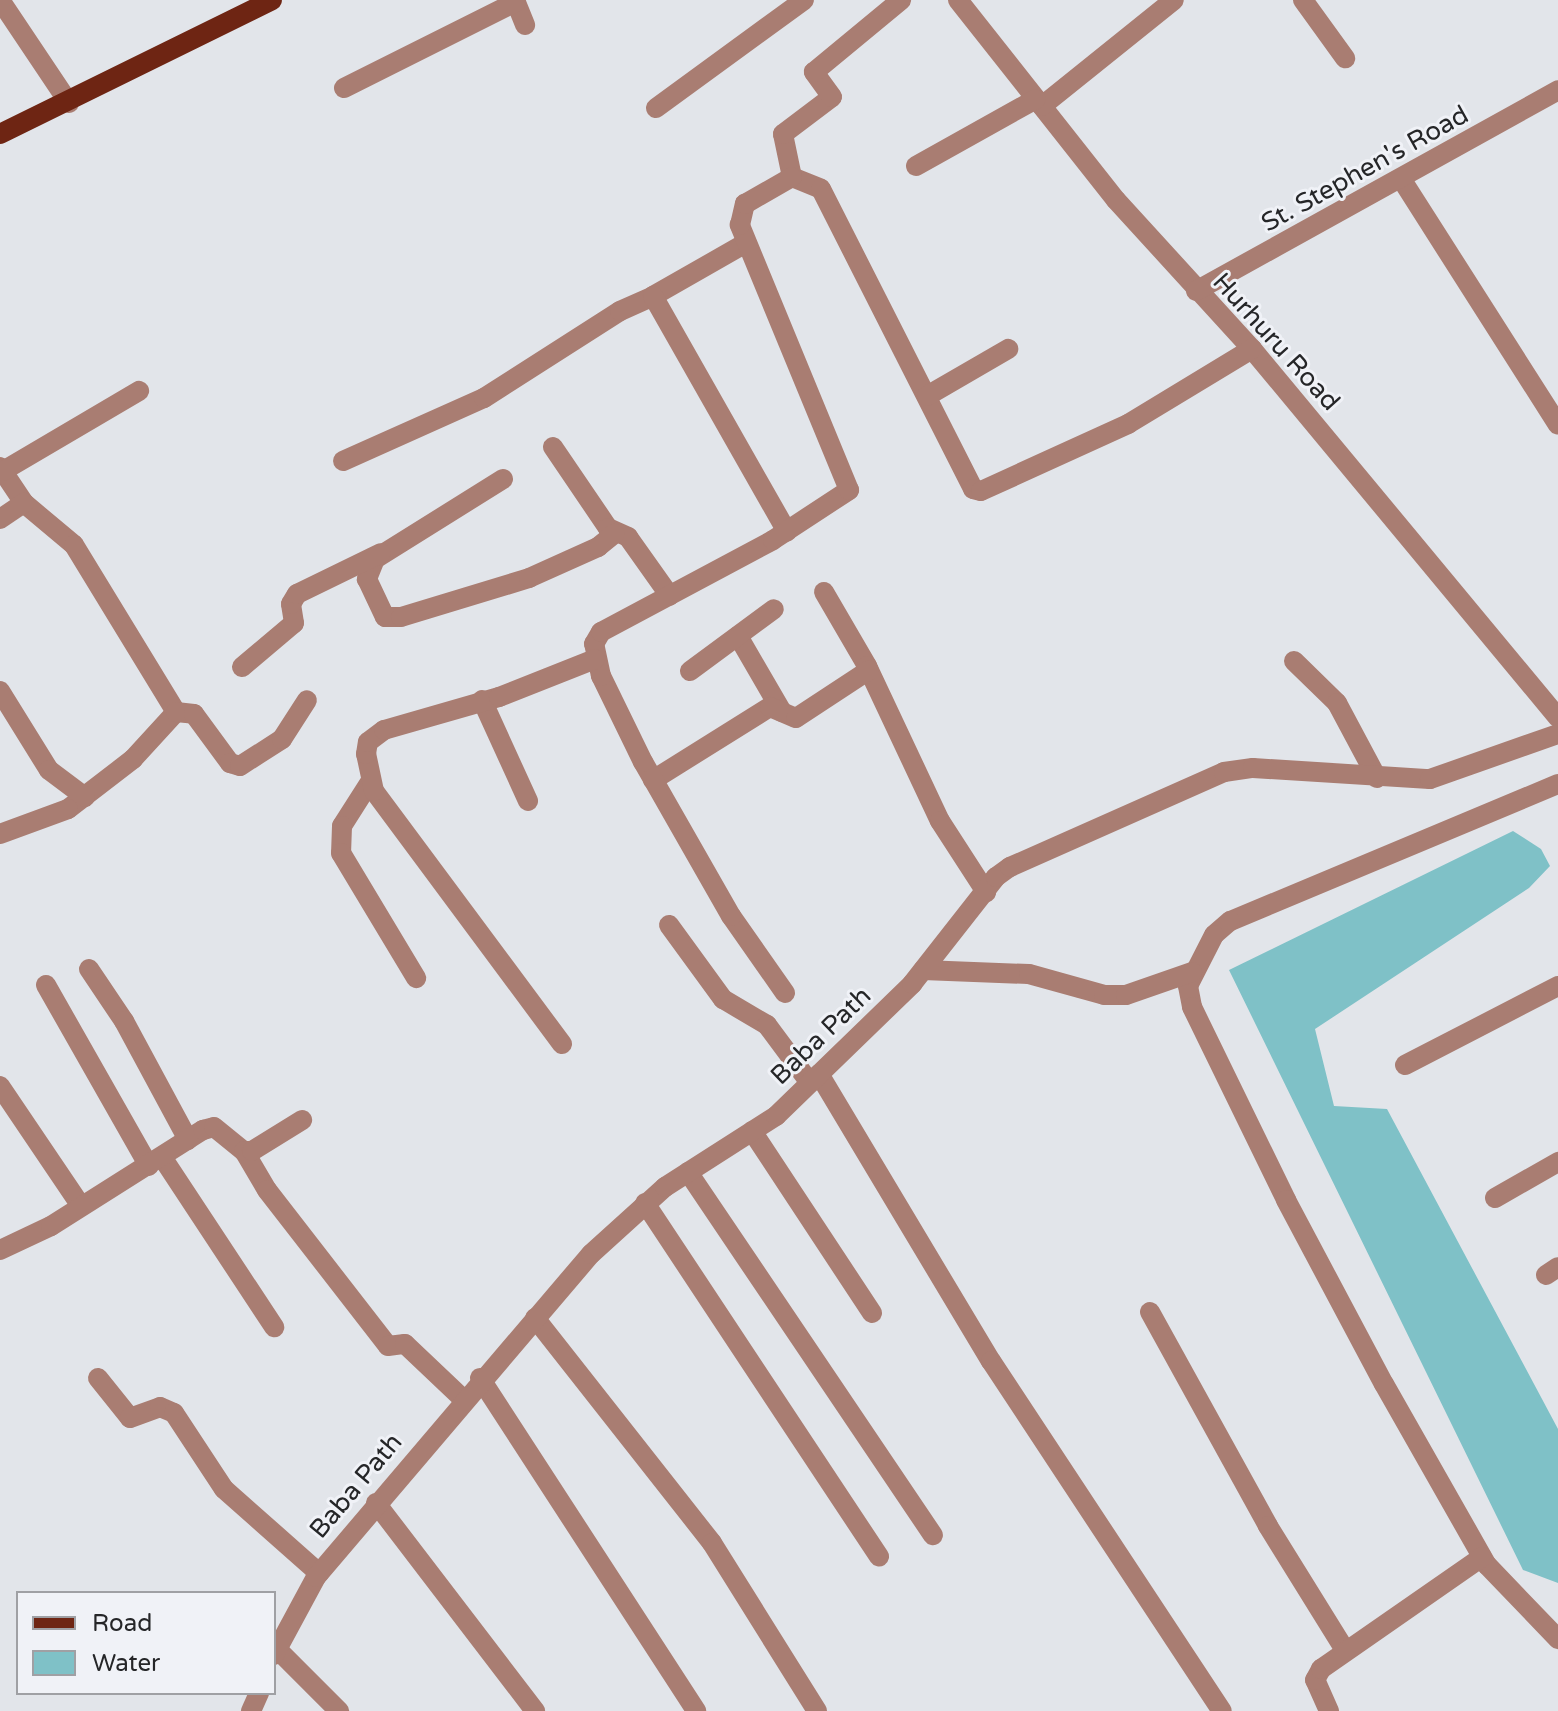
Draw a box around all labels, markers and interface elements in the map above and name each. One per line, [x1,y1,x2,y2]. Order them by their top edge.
street label: St. Stephen's Road [1256,99,1474,239]
street label: Hurhuru Road [1206,267,1346,417]
street label: Baba Path [764,981,878,1091]
street label: Baba Path [303,1427,409,1545]
legend [16,1591,276,1695]
text: Road [92,1609,152,1638]
text: Water [92,1649,160,1678]

